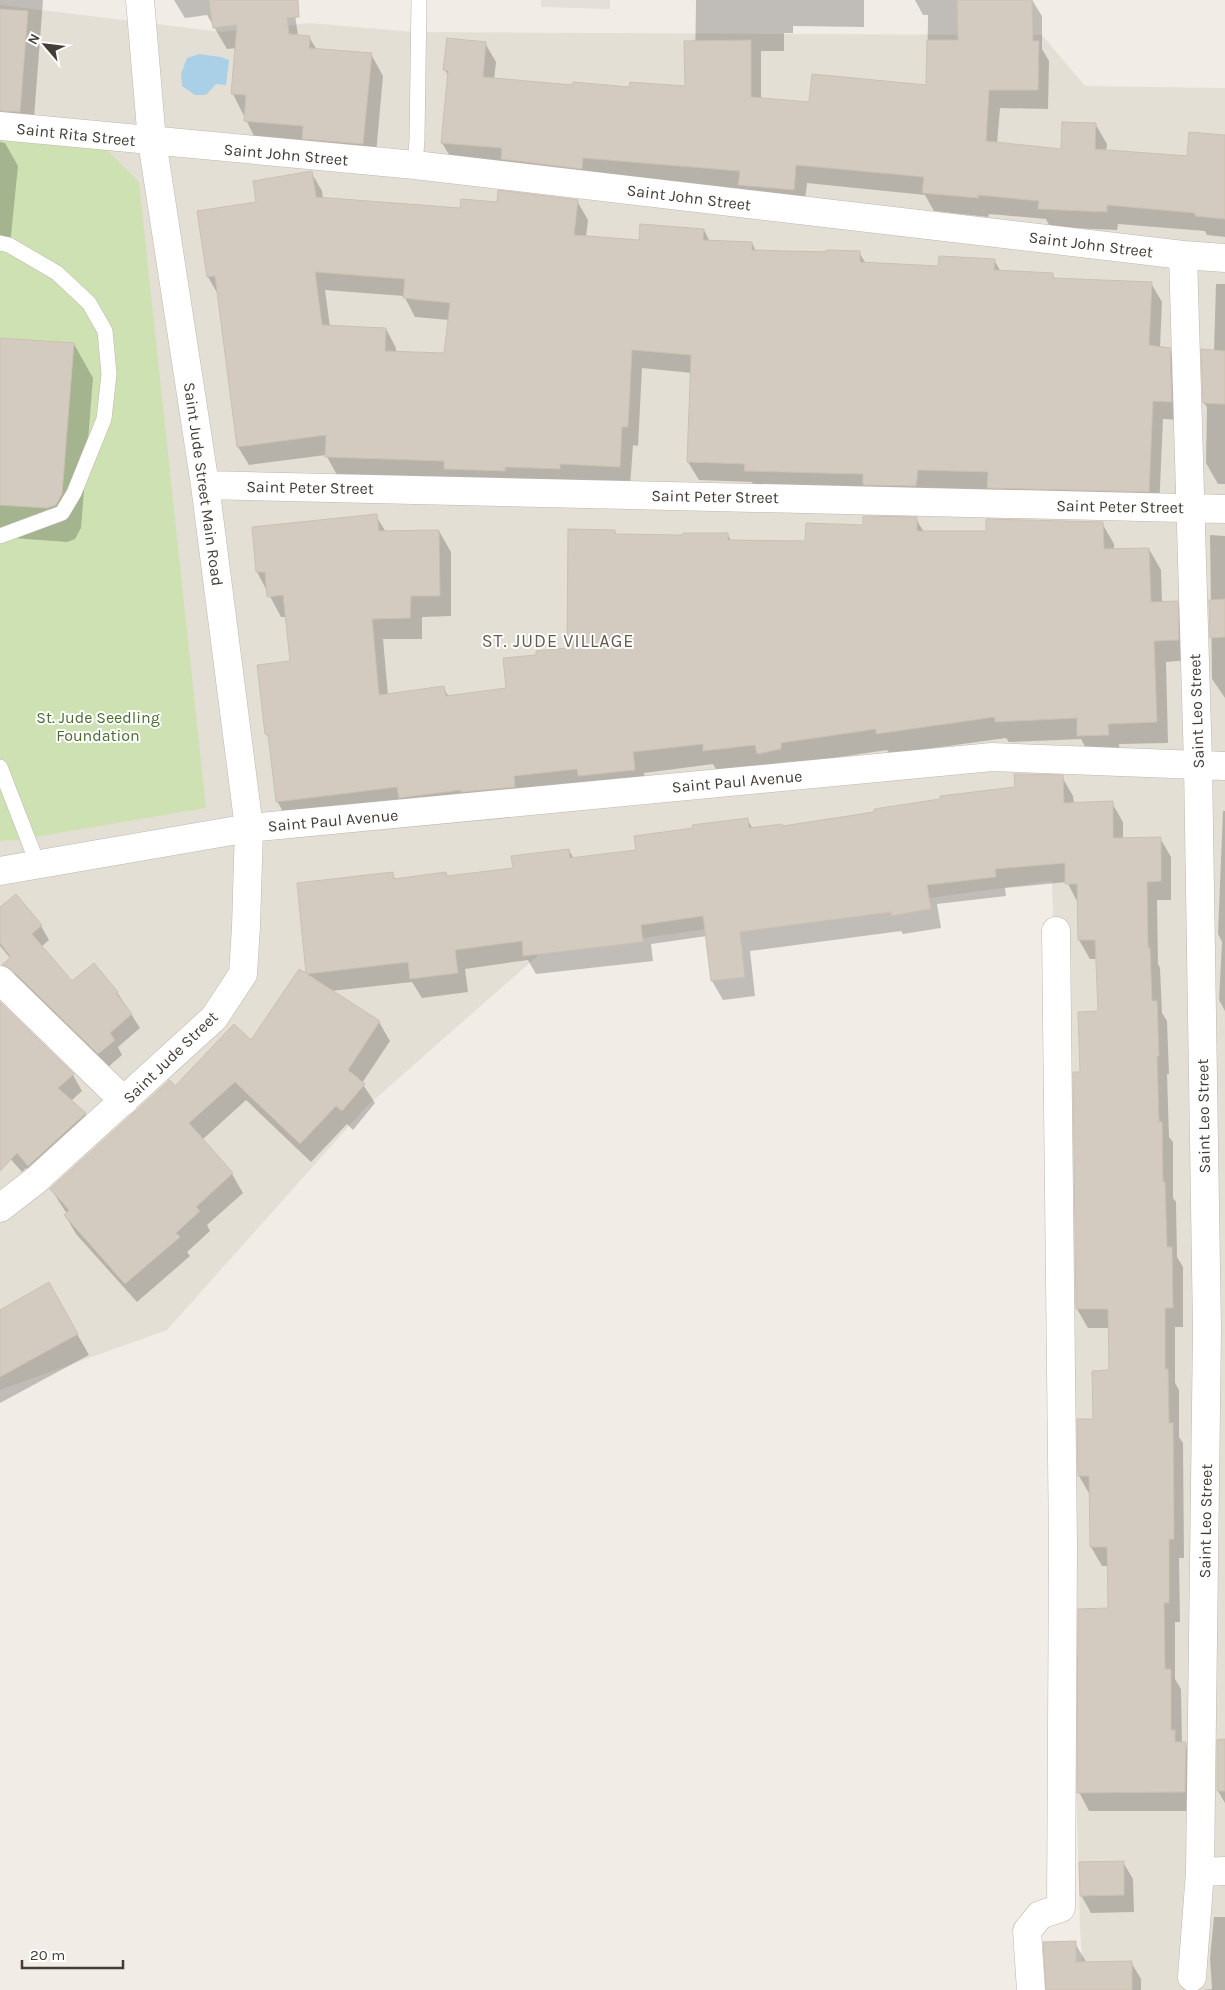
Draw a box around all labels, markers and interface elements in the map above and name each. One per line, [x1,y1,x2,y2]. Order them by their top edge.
north arrow [20,20,70,70]
text: N [24,31,44,48]
street label: Saint Rita Street [15,119,137,150]
street label: Saint John Street [223,140,349,169]
street label: Saint John Street [626,180,752,215]
street label: Saint John Street [1028,227,1154,262]
street label: Saint Jude Street Main Road [180,381,227,587]
street label: Saint Peter Street [246,477,374,498]
street label: Saint Peter Street [651,486,779,507]
street label: Saint Peter Street [1056,496,1184,517]
district label: ST. JUDE VILLAGE [482,630,634,652]
street label: Saint Leo Street [1185,653,1208,769]
park label: St. Jude Seedling Foundation [36,708,160,745]
street label: Saint Paul Avenue [671,766,803,797]
street label: Saint Paul Avenue [267,805,399,836]
street label: Saint Jude Street [119,1007,222,1107]
street label: Saint Leo Street [1193,1058,1214,1174]
street label: Saint Leo Street [1195,1463,1216,1579]
scale bar [22,1938,124,1970]
text: 20 m [30,1946,65,1964]

